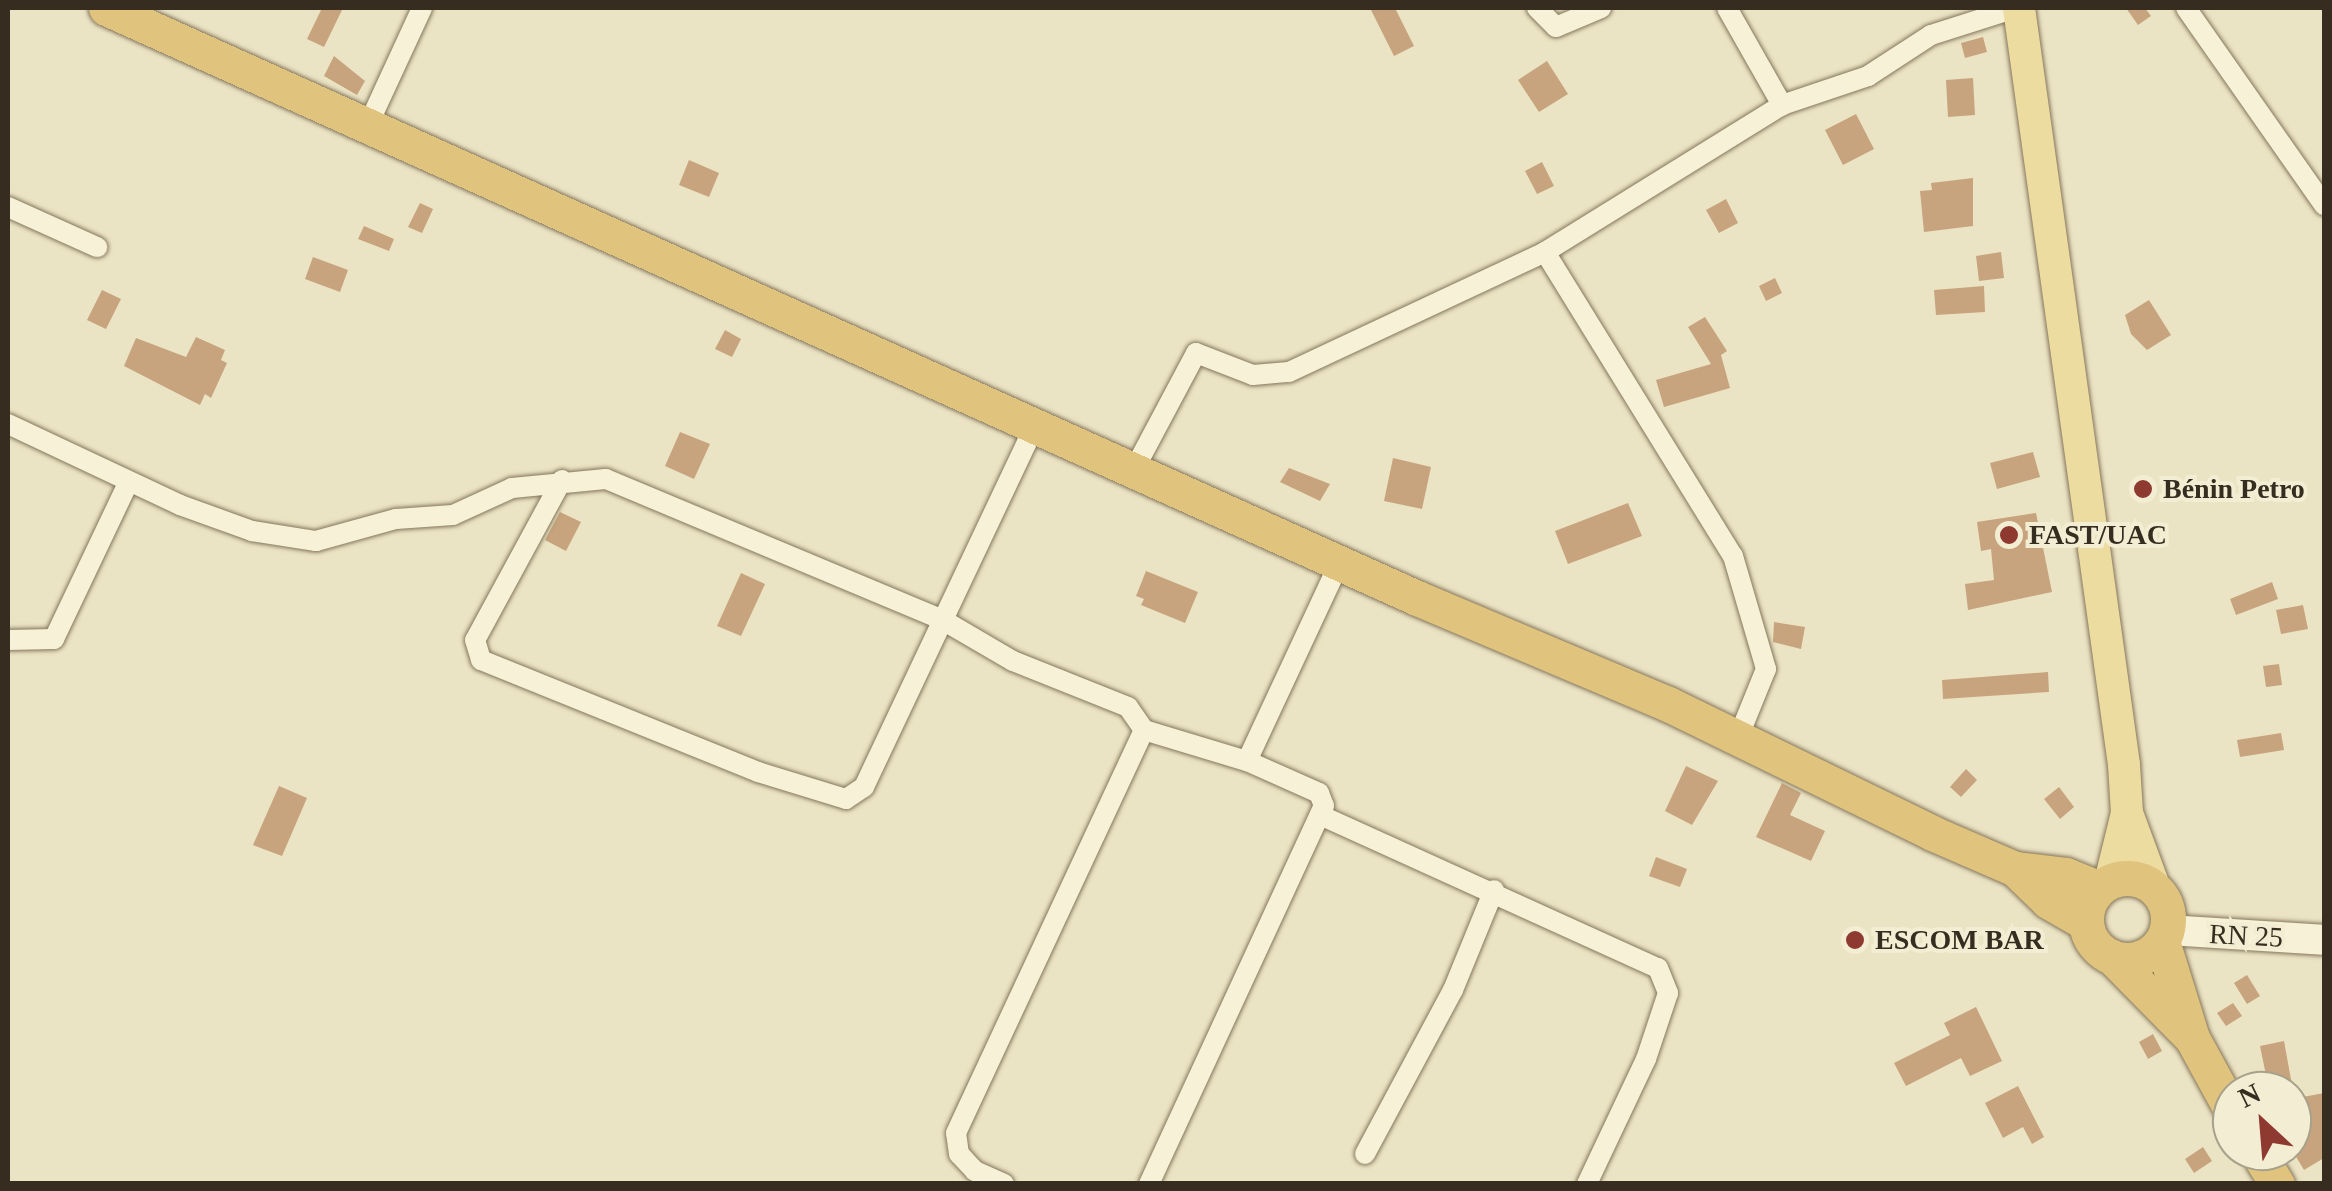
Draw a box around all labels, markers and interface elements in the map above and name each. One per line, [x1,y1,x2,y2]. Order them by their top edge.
place label: Bénin Petro [2163,472,2305,506]
marker: Bénin Petro [2132,478,2154,500]
place label: FAST/UAC [2029,518,2167,552]
marker: FAST/UAC [1998,524,2020,546]
street label: RN 25 [2208,917,2284,955]
place label: ESCOM BAR [1875,923,2044,957]
marker: ESCOM BAR [1844,929,1866,951]
north arrow [2212,1071,2312,1171]
text: N [2234,1077,2265,1114]

